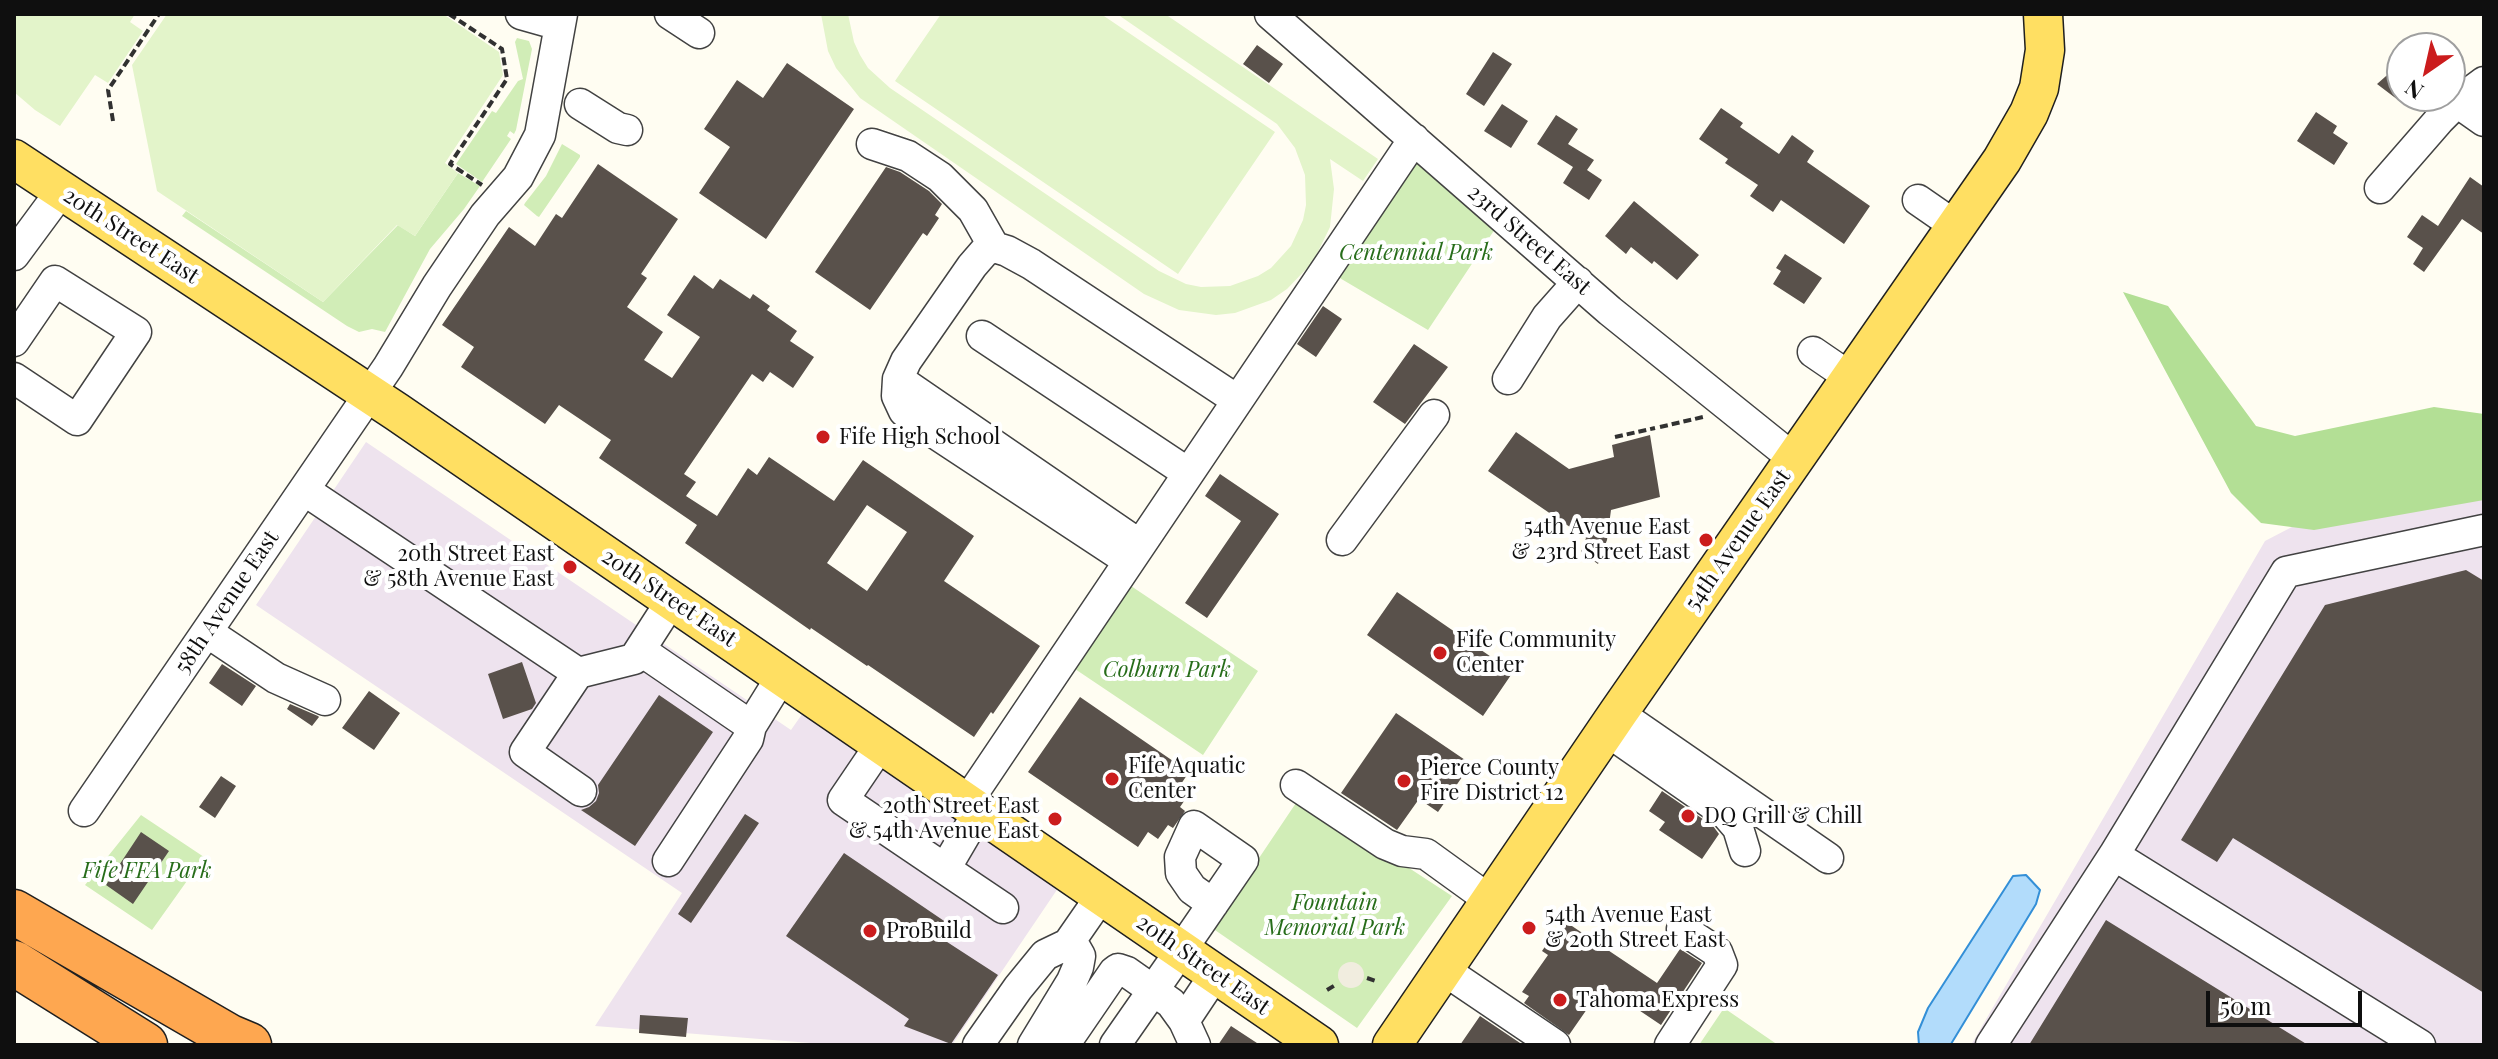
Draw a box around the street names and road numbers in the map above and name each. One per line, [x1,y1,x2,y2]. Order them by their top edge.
street label: 23rd Street East [1462,179,1596,301]
street label: 20th Street East [58,182,204,290]
street label: 54th Avenue East [1680,464,1796,616]
street label: 58th Avenue East [169,525,285,679]
street label: 20th Street East [597,543,741,653]
street label: 20th Street East [1131,909,1275,1021]

